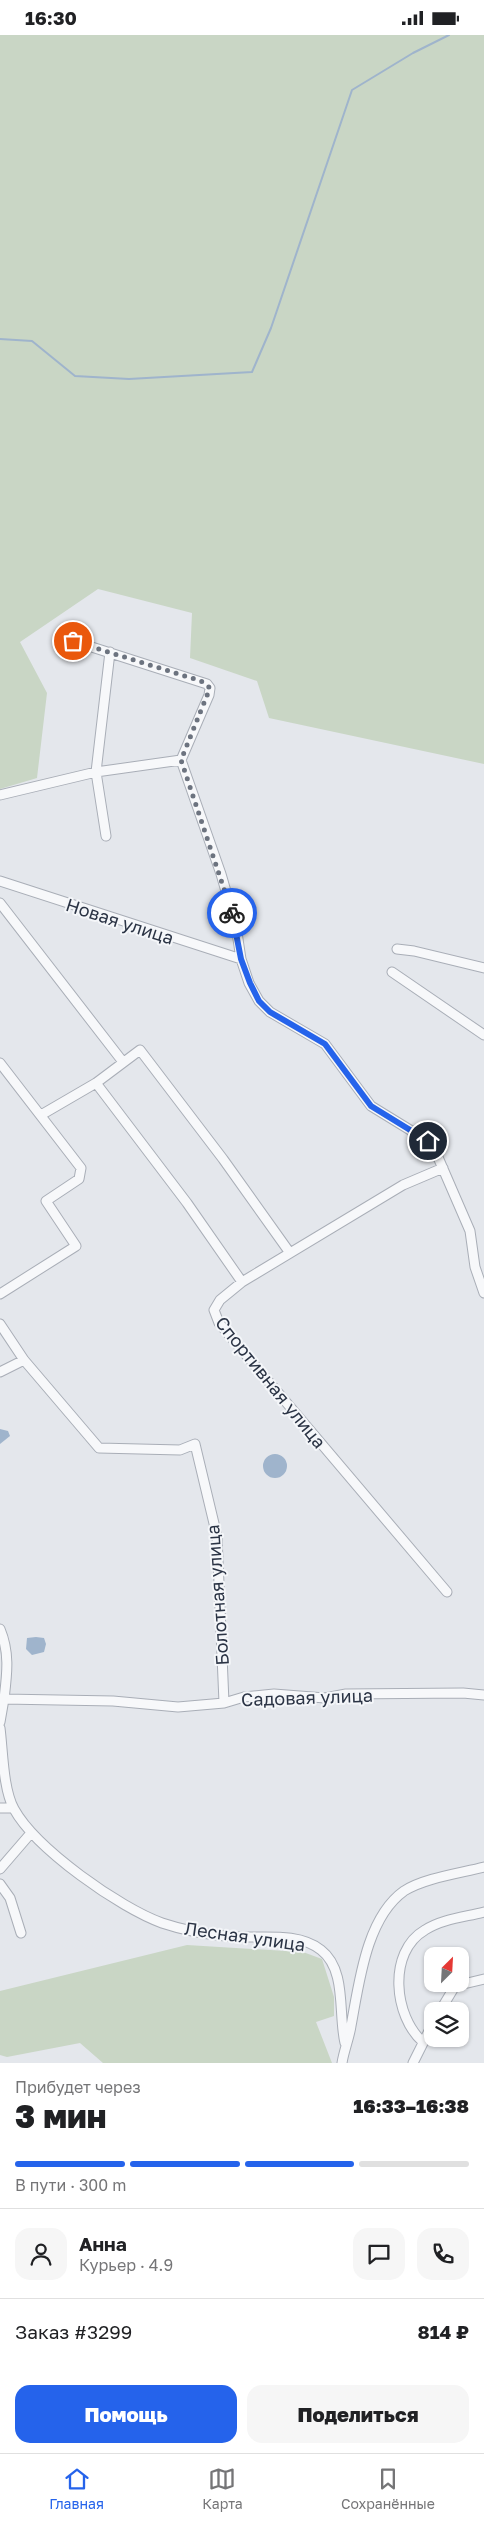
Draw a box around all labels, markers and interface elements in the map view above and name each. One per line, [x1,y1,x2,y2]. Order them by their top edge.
text: 16:30 [25,6,77,29]
pin [52,620,94,662]
icon: bag [59,627,87,655]
courier [207,888,257,938]
street label: Новая улица [63,893,177,949]
icon: bike [218,899,246,927]
pin [407,1120,449,1162]
icon: home [414,1127,442,1155]
street label: Спортивная улица [211,1312,331,1452]
street label: Болотная улица [201,1524,233,1666]
street label: Садовая улица [241,1684,373,1710]
street label: Лесная улица [183,1917,307,1955]
north arrow [424,1947,469,1993]
map controls [424,1947,469,2047]
button: layers [424,2002,469,2047]
text: Прибудет через [15,2077,141,2097]
text: 16:33–16:38 [353,2094,469,2117]
text: 3 мин [15,2097,106,2135]
text: В пути · 300 m [15,2175,126,2195]
button: person [15,2228,67,2280]
button: chat [353,2228,405,2280]
button: phone [417,2228,469,2280]
text: Анна [79,2232,127,2255]
text: Курьер · 4.9 [79,2255,173,2275]
text: Заказ #3299 [15,2320,132,2343]
text: 814 ₽ [418,2320,469,2343]
button: Помощь [15,2385,237,2443]
button: Поделиться [247,2385,469,2443]
tab: Главная [49,2465,104,2512]
tab: Карта [202,2465,243,2512]
tab: Сохранённые [341,2465,435,2512]

